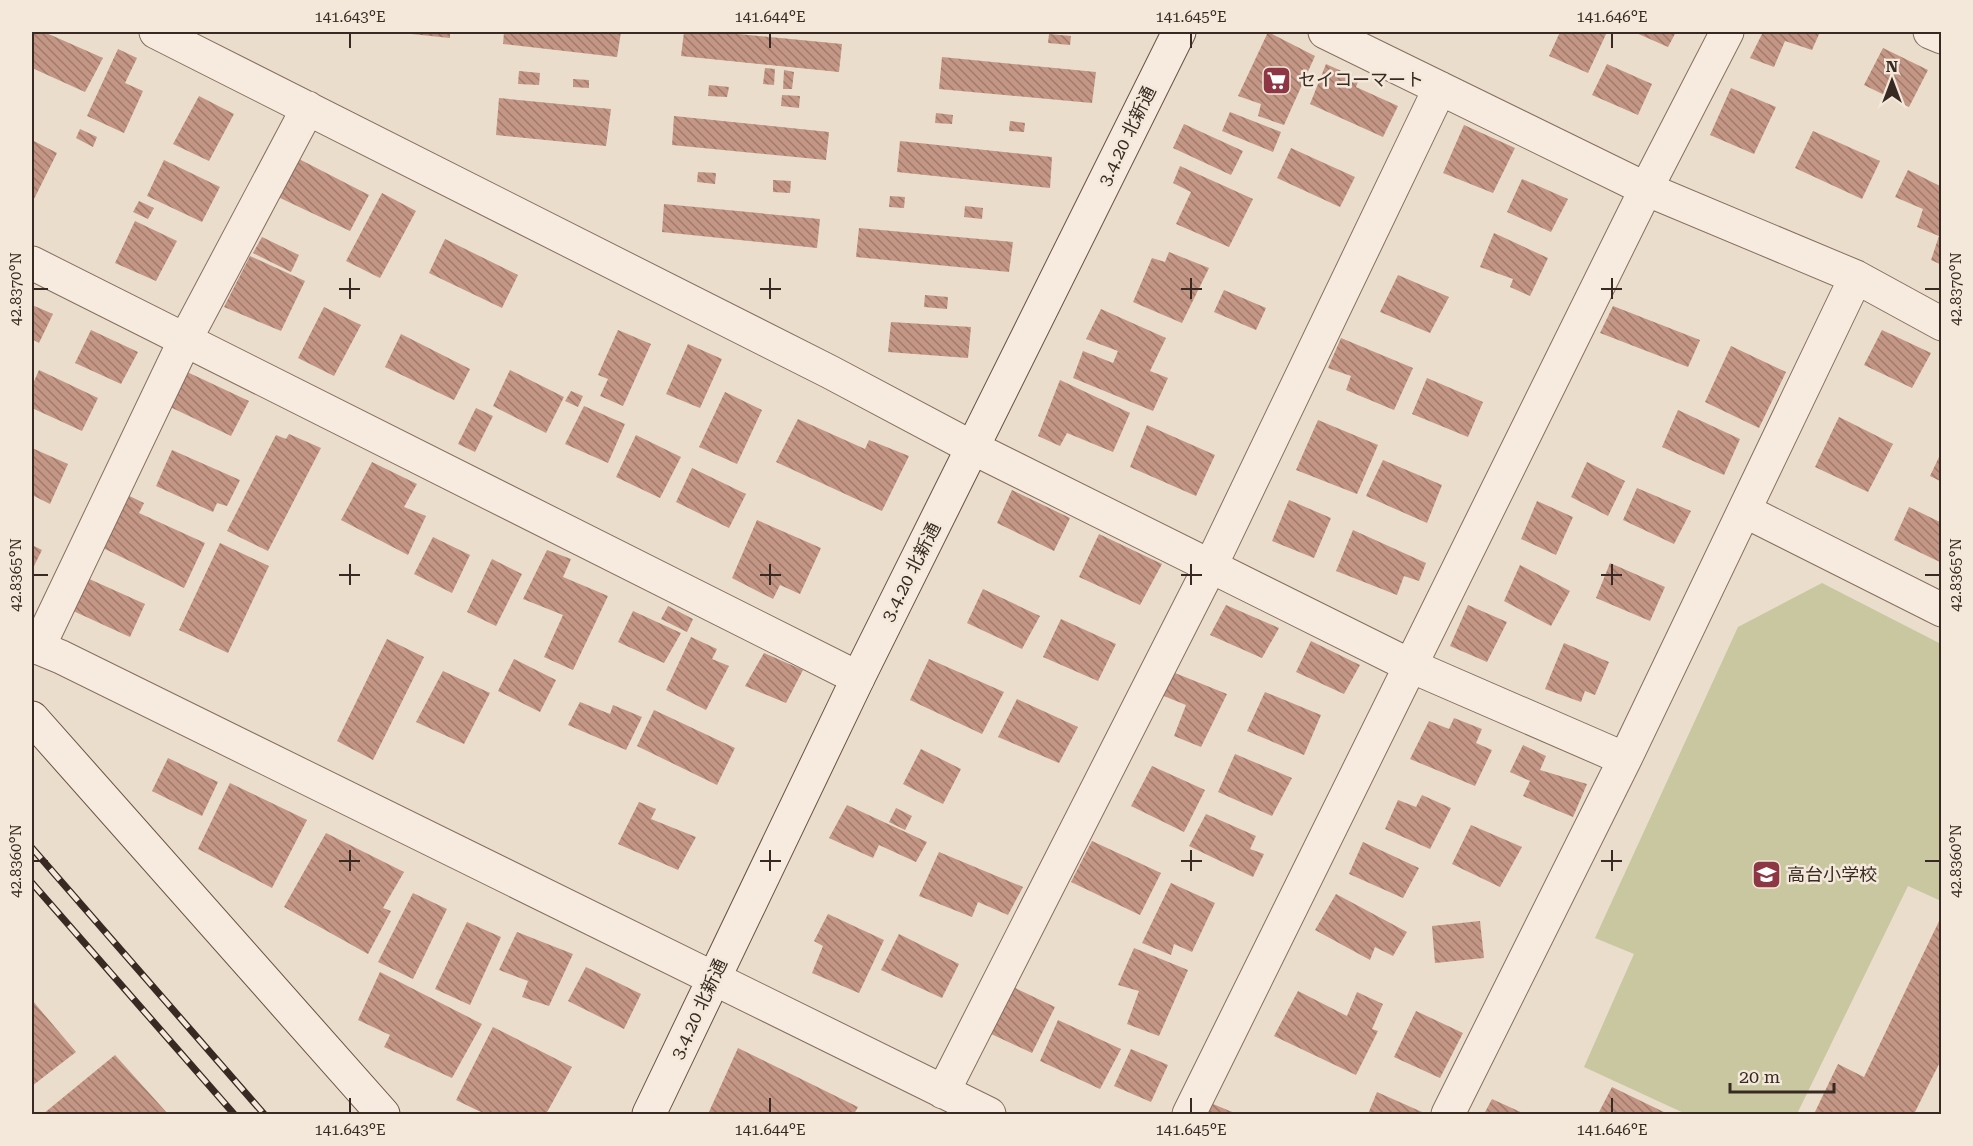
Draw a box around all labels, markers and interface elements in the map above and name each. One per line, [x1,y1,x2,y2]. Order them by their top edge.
text: 141.643°E [314,8,386,26]
text: 141.644°E [734,8,806,26]
text: 141.645°E [1155,8,1227,26]
text: 141.646°E [1576,8,1648,26]
north arrow [1862,51,1922,111]
text: N [1886,57,1898,76]
supermarket icon: セイコーマート [1261,64,1293,96]
place label: セイコーマート [1298,69,1424,90]
street label: 3.4.20 北新通 [1093,83,1160,189]
text: 42.8370°N [7,252,25,326]
text: 42.8370°N [1947,252,1965,326]
street label: 3.4.20 北新通 [877,519,944,625]
text: 42.8365°N [7,538,25,612]
text: 42.8365°N [1947,538,1965,612]
text: 42.8360°N [7,824,25,898]
text: 42.8360°N [1947,824,1965,898]
school or university icon: 高台小学校 [1750,859,1782,891]
place label: 高台小学校 [1787,864,1877,885]
street label: 3.4.20 北新通 [666,955,731,1062]
scale bar [1730,1056,1834,1094]
text: 20 m [1739,1066,1780,1087]
text: 141.643°E [314,1121,386,1139]
text: 141.644°E [734,1121,806,1139]
text: 141.645°E [1155,1121,1227,1139]
text: 141.646°E [1576,1121,1648,1139]

